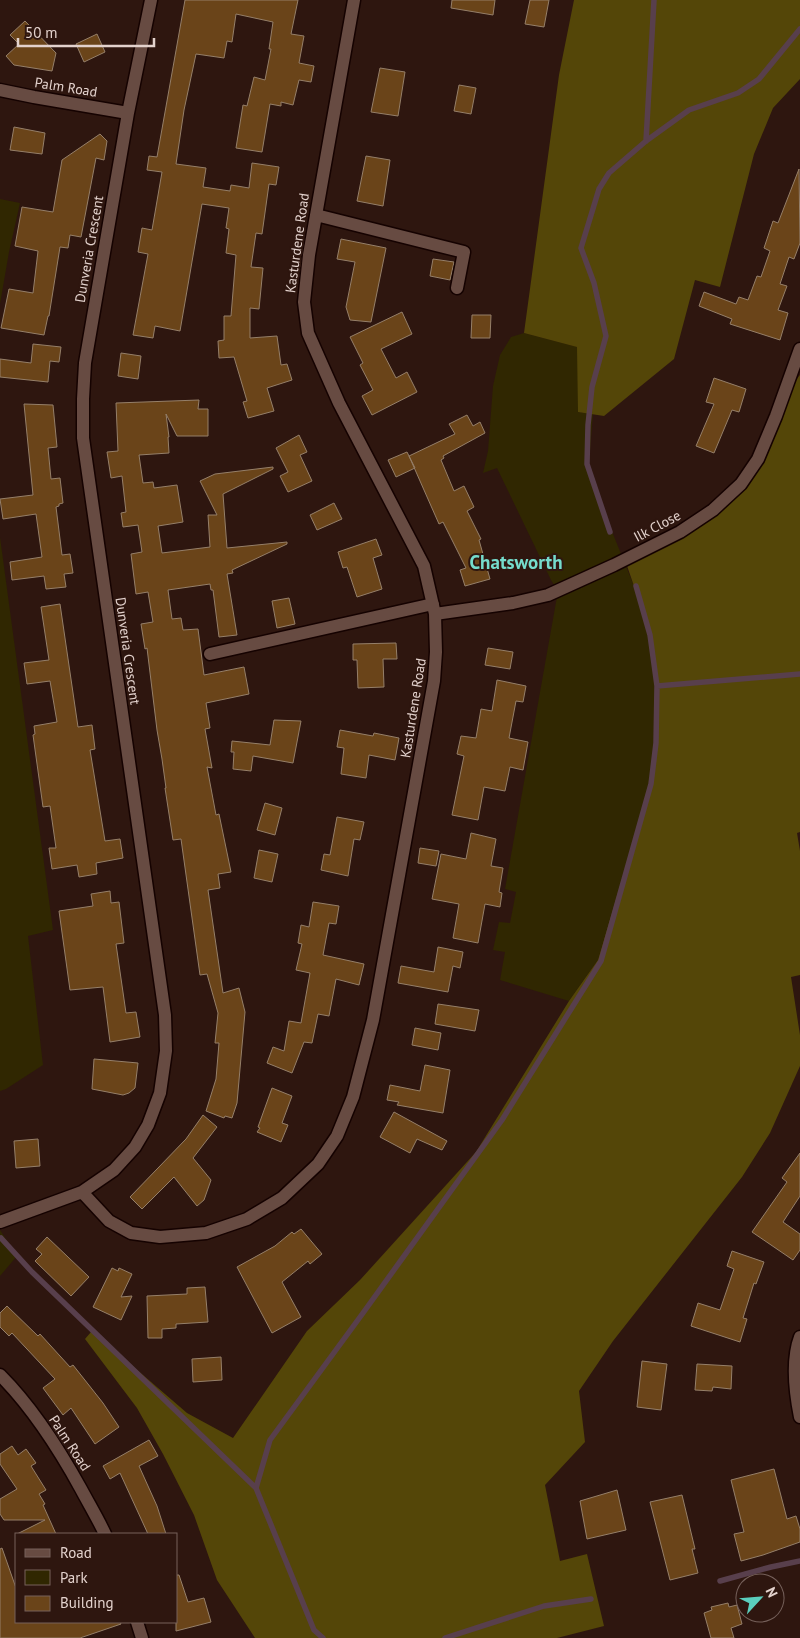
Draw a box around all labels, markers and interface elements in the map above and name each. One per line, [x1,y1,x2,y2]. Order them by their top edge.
scale bar [18,15,154,47]
text: 50 m [25,23,58,42]
street label: Palm Road [33,73,99,101]
street label: Kasturdene Road [281,192,313,294]
street label: Dunveria Crescent [71,194,107,304]
street label: Ilk Close [630,506,684,546]
district label: Chatsworth [469,550,563,574]
street label: Dunveria Crescent [112,596,144,706]
street label: Kasturdene Road [396,657,430,759]
street label: Palm Road [45,1412,95,1474]
legend [15,1533,178,1623]
text: Road [60,1543,92,1562]
text: Park [60,1568,88,1587]
north arrow [735,1573,785,1623]
text: N [762,1584,782,1600]
text: Building [60,1593,114,1612]

